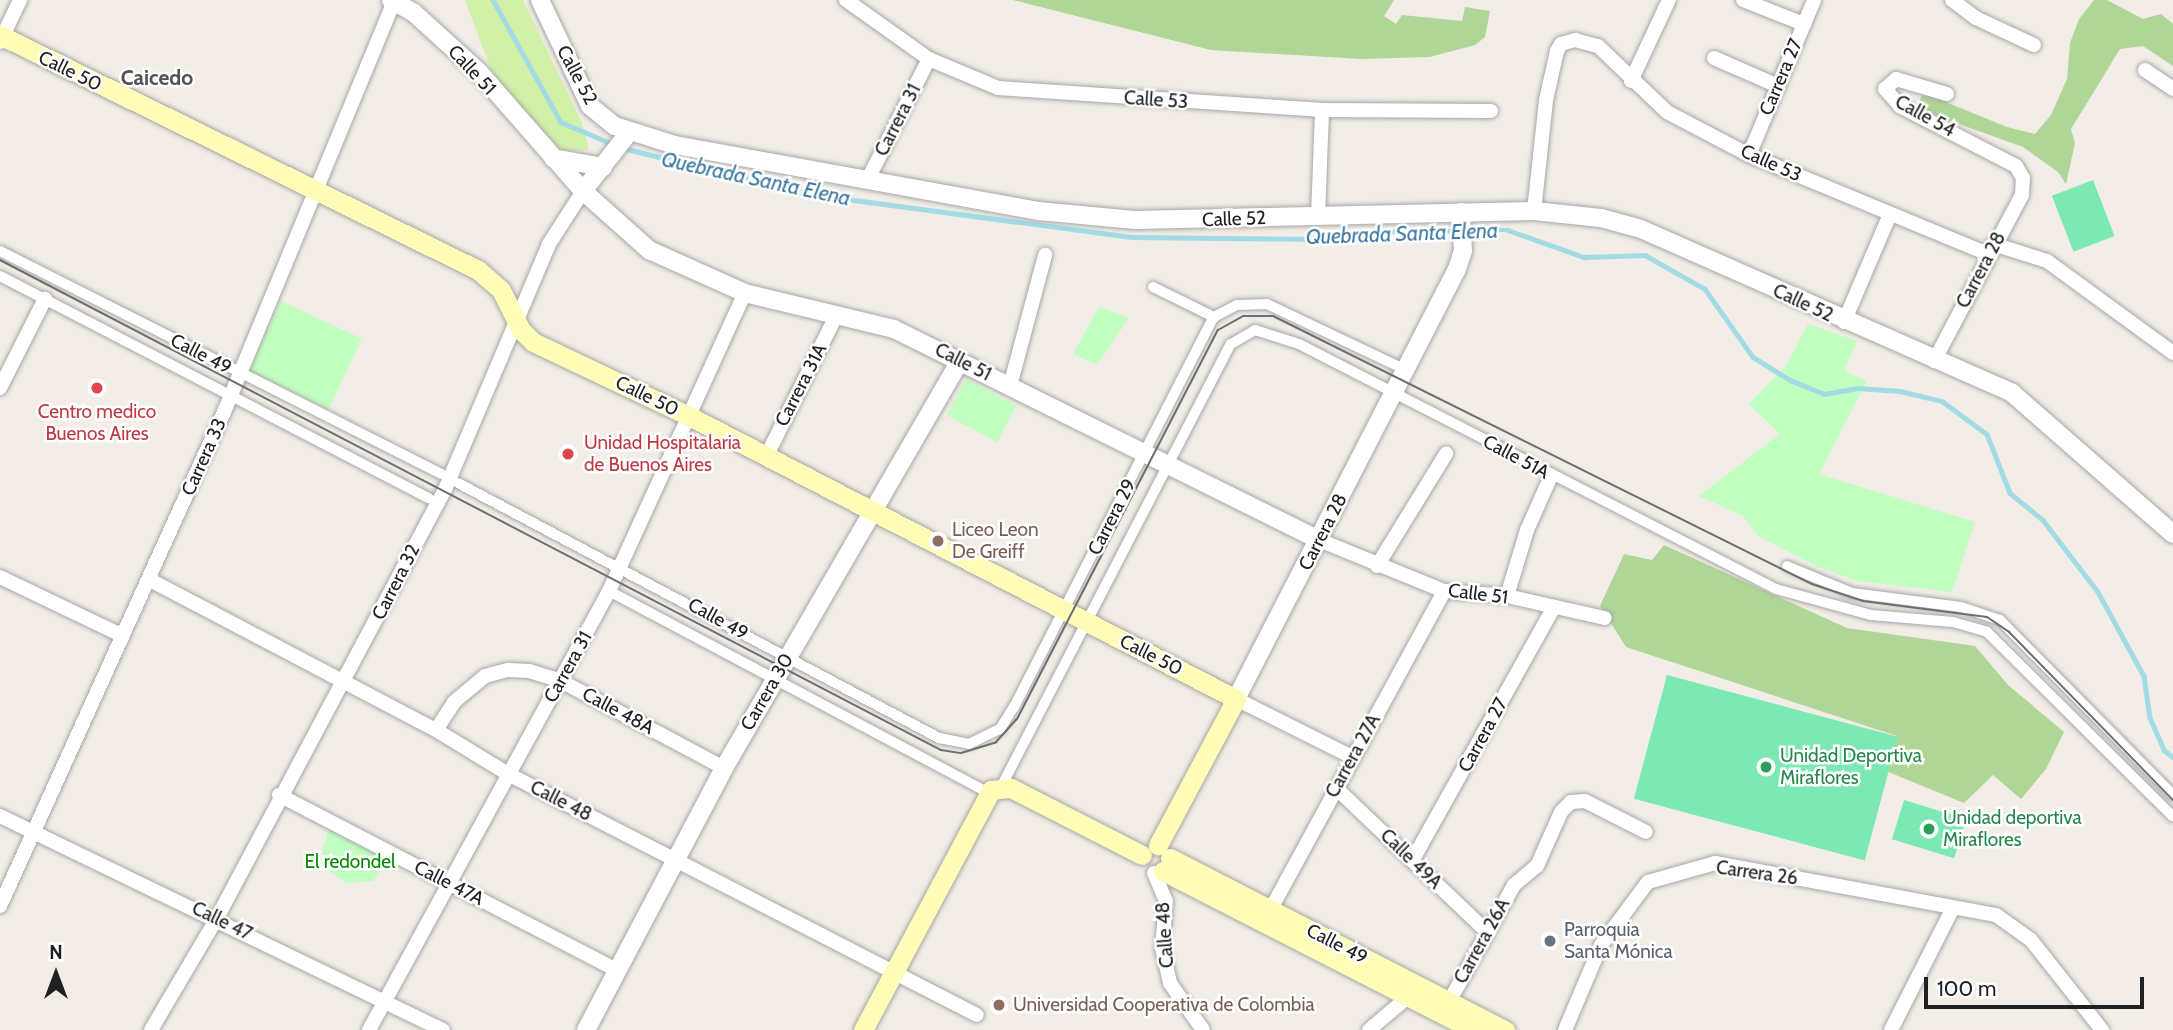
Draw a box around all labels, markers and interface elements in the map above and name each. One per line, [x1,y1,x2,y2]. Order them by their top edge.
street label: Carrera 27 [1755,35,1807,119]
street label: Calle 51 [443,40,501,100]
street label: Calle 52 [552,41,602,109]
street label: Calle 50 [35,46,105,96]
district label: Caicedo [121,65,193,91]
street label: Carrera 31 [870,80,926,160]
street label: Calle 53 [1123,86,1189,114]
street label: Calle 54 [1891,90,1959,142]
street label: Calle 53 [1737,140,1805,186]
water label: Quebrada Santa Elena [659,147,853,211]
street label: Calle 52 [1202,206,1266,232]
water label: Quebrada Santa Elena [1305,218,1499,250]
street label: Carrera 28 [1951,228,2011,312]
street label: Calle 52 [1769,279,1837,327]
street label: Calle 49 [167,329,235,379]
street label: Calle 51 [931,338,995,386]
street label: Carrera 31A [770,340,832,430]
street label: Calle 50 [612,371,682,421]
marker: Centro medico Buenos Aires [87,378,107,398]
place label: Centro medico Buenos Aires [38,401,156,445]
street label: Carrera 33 [177,415,231,499]
street label: Calle 51A [1479,430,1553,484]
place label: Unidad Hospitalaria de Buenos Aires [584,432,741,476]
marker: Unidad Hospitalaria de Buenos Aires [558,444,578,464]
street label: Carrera 29 [1083,475,1141,559]
street label: Carrera 28 [1294,490,1352,574]
place label: Liceo Leon De Greiff [952,519,1039,563]
marker: Liceo Leon De Greiff [930,533,946,549]
street label: Carrera 32 [367,540,425,624]
street label: Calle 51 [1447,579,1509,609]
street label: Calle 49 [684,593,752,645]
street label: Carrera 31 [539,627,597,707]
street label: Calle 50 [1116,630,1186,680]
street label: Carrera 30 [736,649,798,735]
street label: Calle 48A [578,683,658,739]
street label: Carrera 27 [1453,694,1513,776]
street label: Carrera 27A [1321,710,1385,802]
place label: Unidad Deportiva Miraflores [1780,745,1922,789]
marker: Unidad Deportiva Miraflores [1758,759,1774,775]
street label: Calle 48 [526,776,596,826]
place label: Unidad deportiva Miraflores [1943,807,2082,851]
marker: Unidad deportiva Miraflores [1921,821,1937,837]
street label: Calle 49A [1375,824,1447,894]
park label: El redondel [304,851,396,873]
street label: Calle 47A [410,856,488,910]
street label: Carrera 26 [1715,856,1799,890]
street label: Carrera 26A [1449,894,1515,988]
street label: Calle 47 [188,897,256,945]
street label: Calle 48 [1151,901,1179,969]
street label: Calle 49 [1303,919,1371,969]
place label: Parroquia Santa Mónica [1564,919,1673,963]
marker: Parroquia Santa Mónica [1542,933,1558,949]
north arrow [21,939,91,1009]
text: N [49,941,63,964]
scale bar [1928,964,2148,1008]
text: 100 m [1937,976,1996,1001]
place label: Universidad Cooperativa de Colombia [1013,994,1315,1016]
marker: Universidad Cooperativa de Colombia [991,997,1007,1013]

